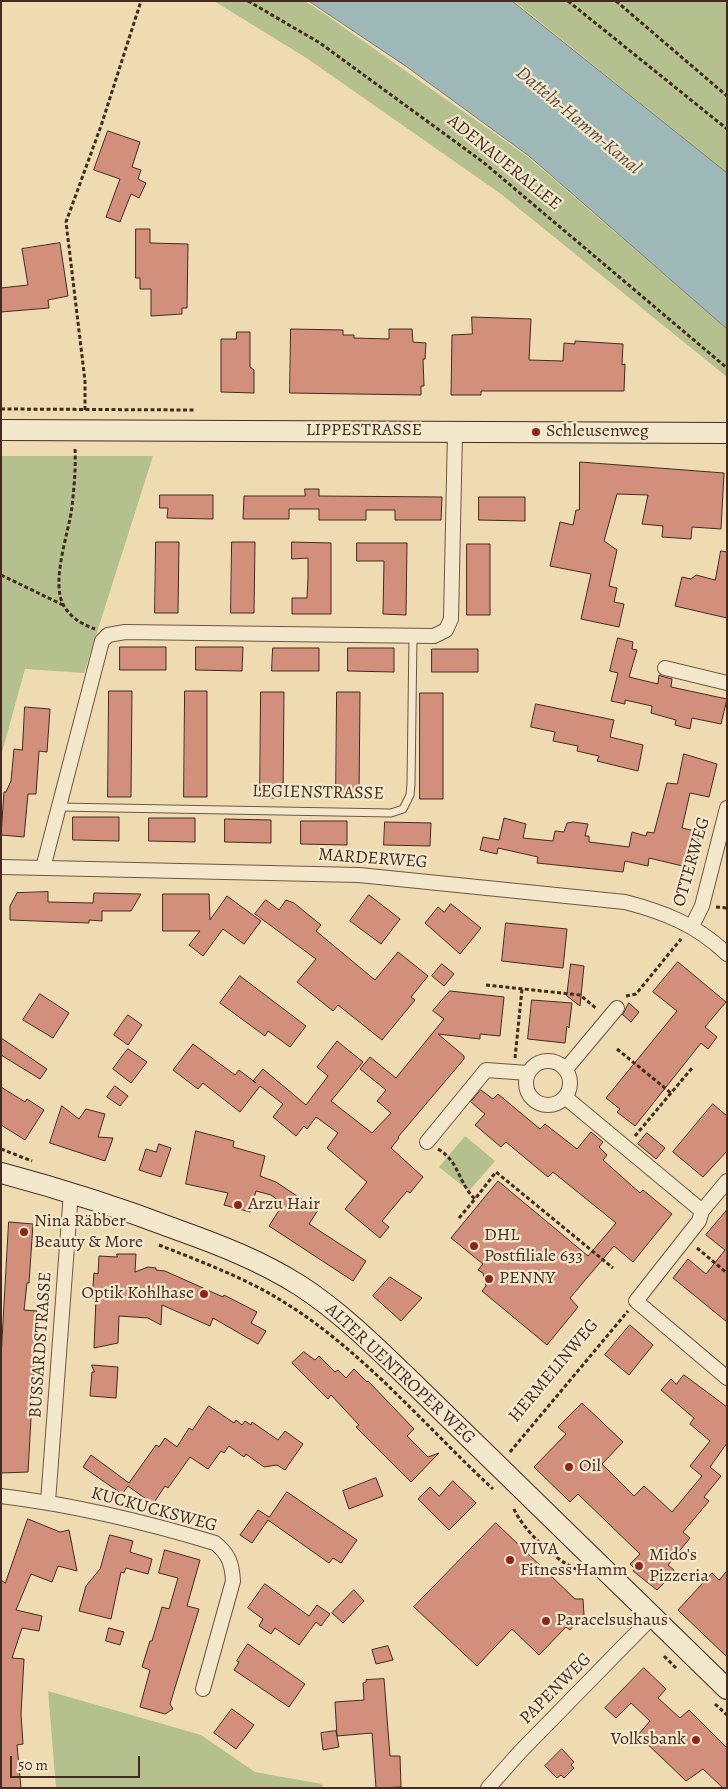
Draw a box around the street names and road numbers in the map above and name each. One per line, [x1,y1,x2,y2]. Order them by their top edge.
street label: ADENAUERALLEE [443,111,565,215]
street label: LIPPESTRASSE [306,420,422,442]
street label: LEGIENSTRASSE [252,781,384,805]
street label: OTTERWEG [669,815,715,909]
street label: MARDERWEG [318,844,428,874]
street label: BUSSARDSTRASSE [25,1271,57,1419]
street label: ALTER UENTROPER WEG [321,1299,479,1449]
street label: HERMELINWEG [504,1315,604,1427]
street label: KUCKUCKSWEG [89,1483,219,1537]
street label: PAPENWEG [516,1649,596,1729]

